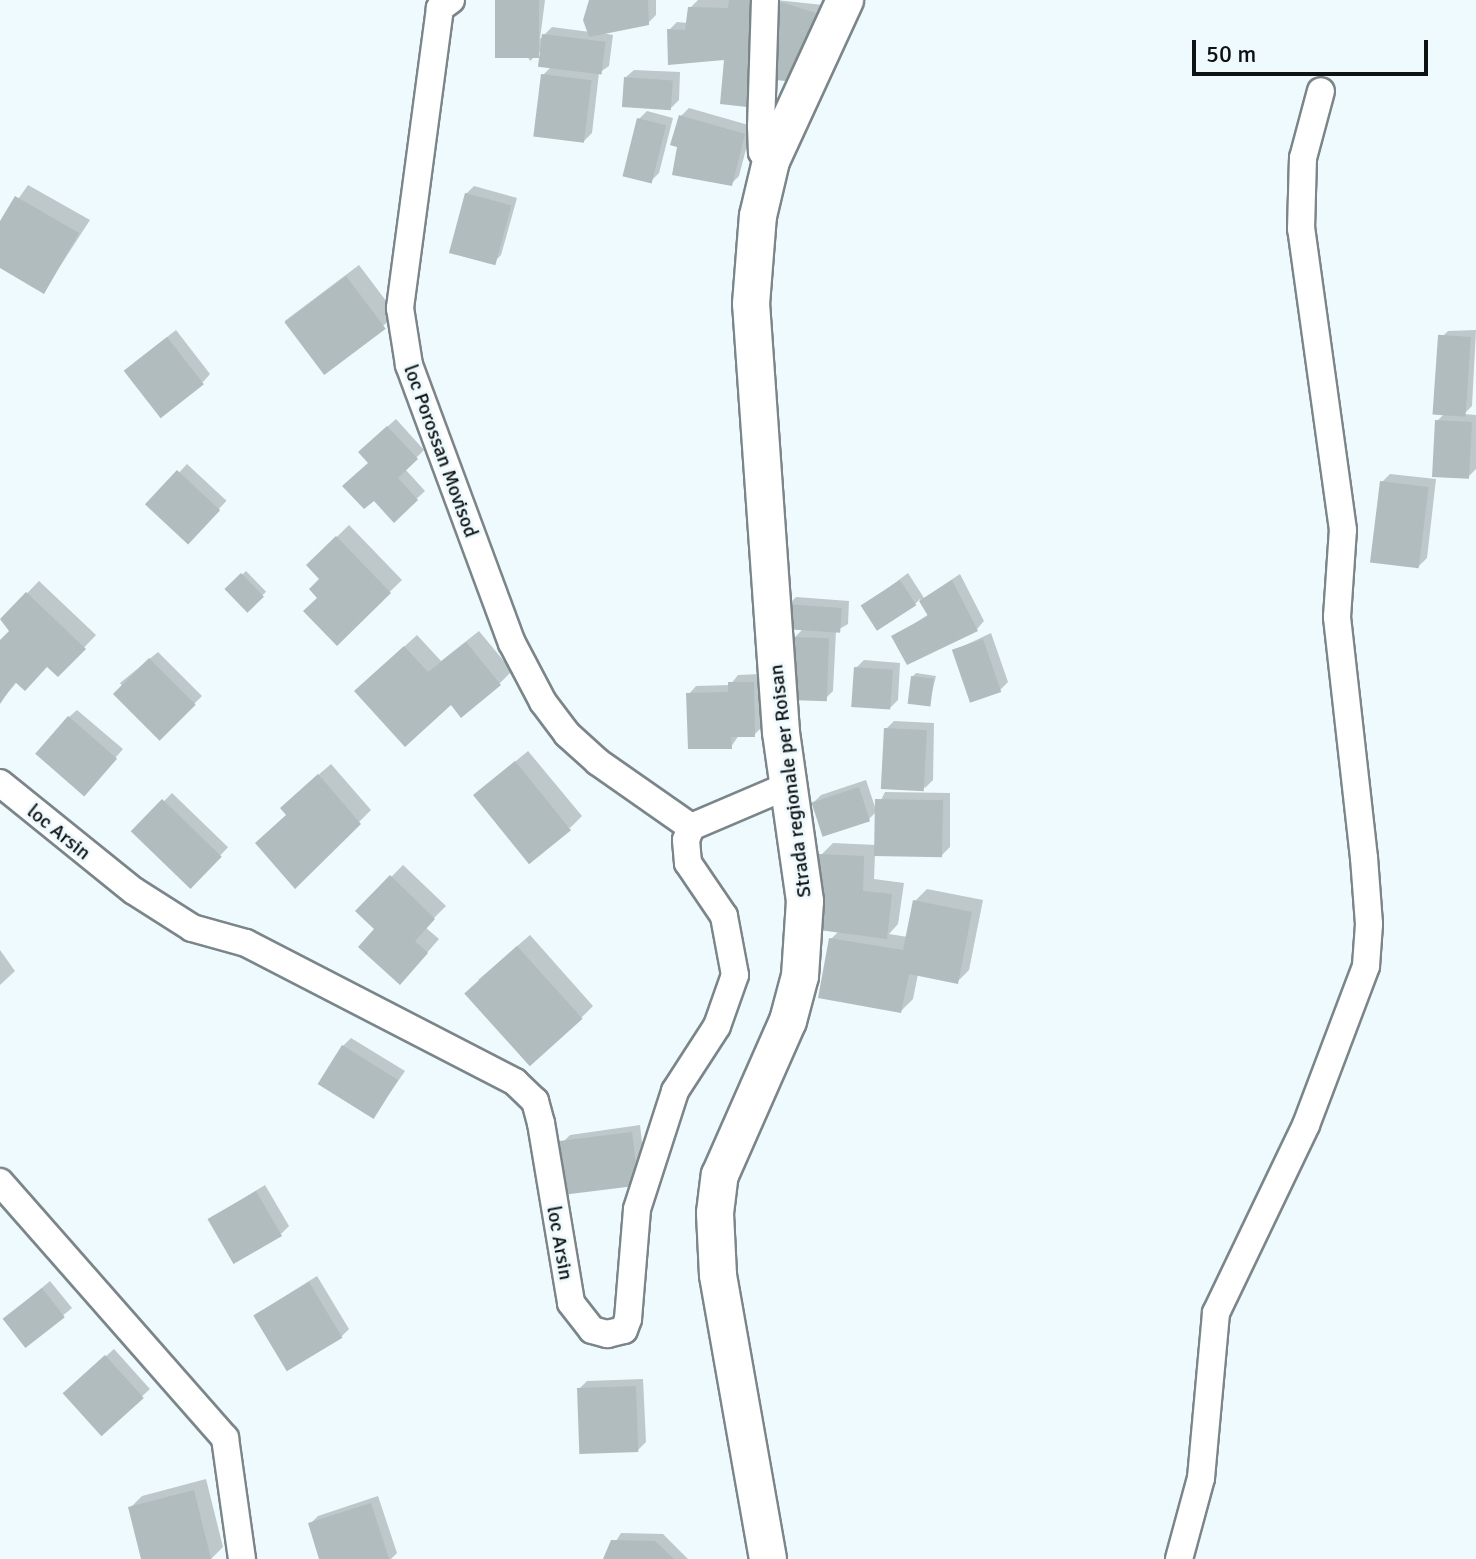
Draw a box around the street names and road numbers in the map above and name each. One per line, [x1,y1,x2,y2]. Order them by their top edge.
street label: loc Porossan Movisod [399,361,483,541]
street label: Strada regionale per Roisan [764,663,816,899]
street label: loc Arsin [22,799,96,865]
street label: loc Arsin [542,1204,578,1282]

